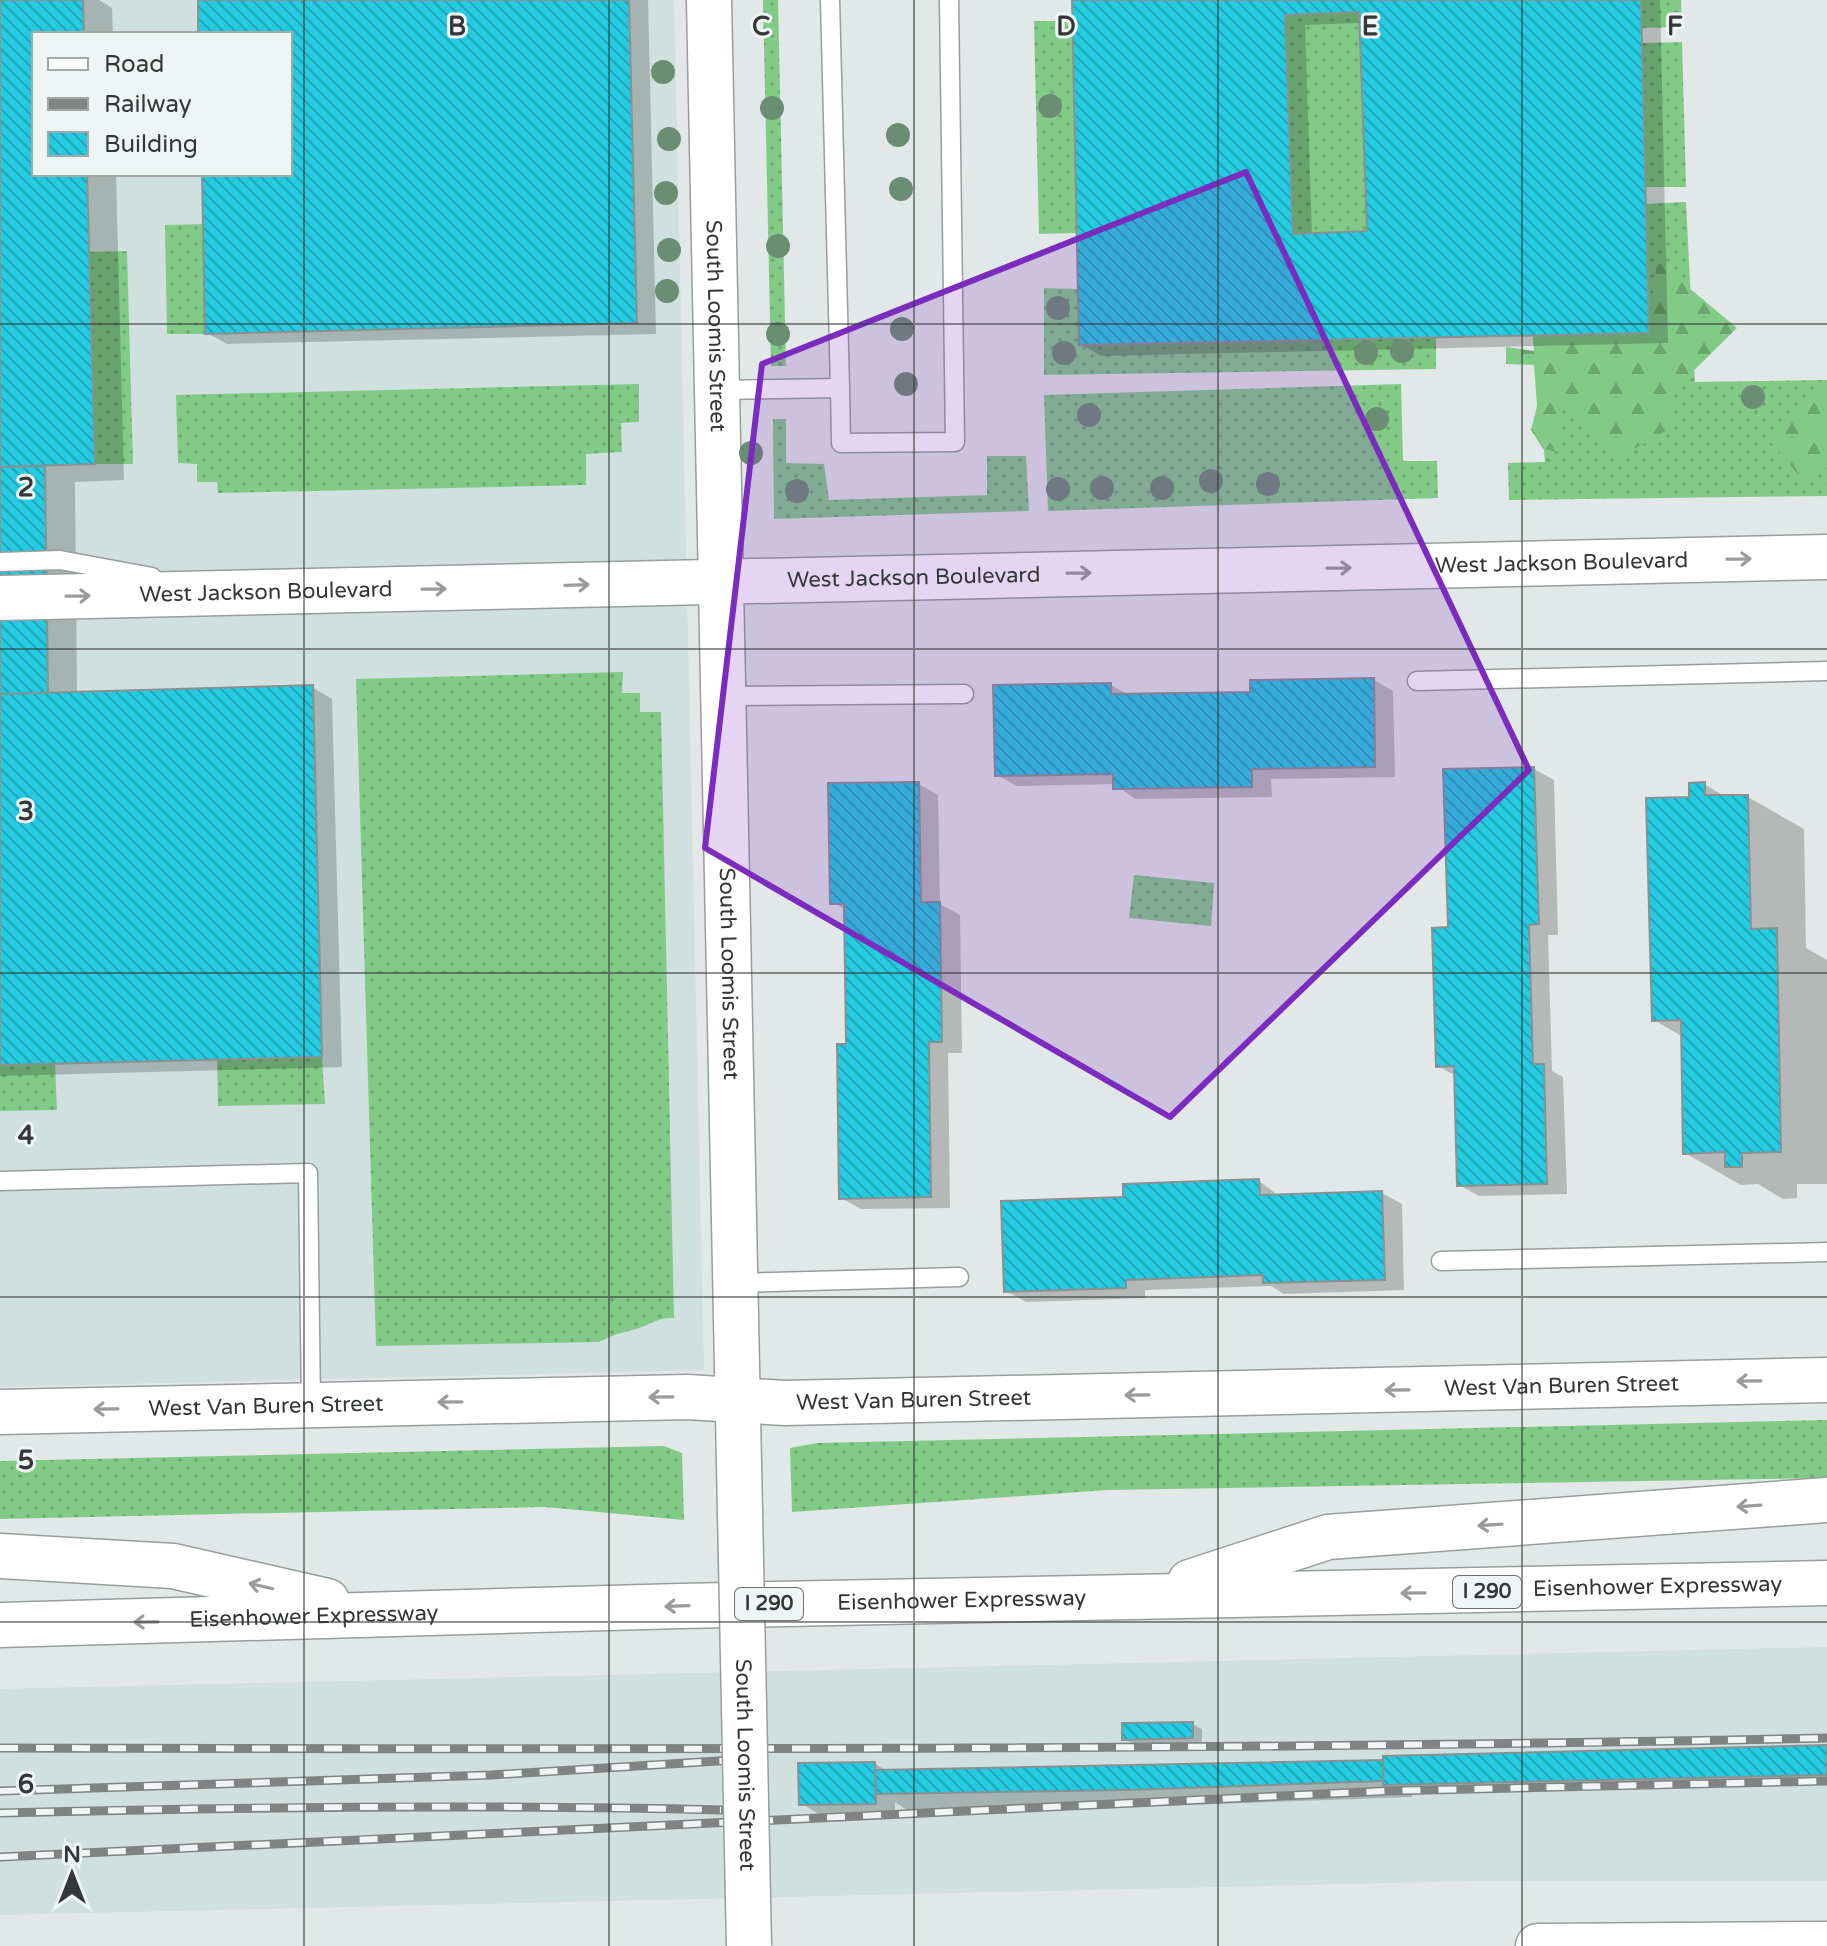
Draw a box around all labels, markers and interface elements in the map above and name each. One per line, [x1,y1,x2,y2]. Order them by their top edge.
text: B [448,11,466,42]
text: C [752,11,770,42]
text: D [1056,11,1076,42]
text: E [1362,11,1378,42]
text: F [1667,11,1683,42]
legend [32,32,292,176]
text: Road [104,50,164,79]
text: Railway [104,90,192,119]
text: Building [104,130,198,159]
street label: South Loomis Street [701,220,731,432]
text: 2 [18,472,34,503]
street label: West Jackson Boulevard [1435,547,1689,579]
one-way arrow [1725,551,1752,567]
one-way arrow [1325,560,1352,575]
street label: West Jackson Boulevard [787,562,1041,593]
one-way arrow [1065,566,1092,581]
street label: West Jackson Boulevard [139,576,393,608]
one-way arrow [563,578,590,593]
one-way arrow [420,581,447,597]
one-way arrow [64,589,91,604]
text: 3 [18,796,34,827]
street label: South Loomis Street [714,867,744,1080]
text: 4 [18,1120,34,1151]
street label: West Van Buren Street [1444,1370,1679,1401]
one-way arrow [1736,1374,1763,1389]
one-way arrow [1384,1382,1411,1397]
street label: West Van Buren Street [796,1385,1031,1416]
one-way arrow [1124,1388,1151,1403]
one-way arrow [648,1390,675,1405]
street label: West Van Buren Street [148,1391,384,1422]
one-way arrow [437,1394,464,1409]
one-way arrow [93,1402,120,1417]
text: 5 [18,1445,34,1476]
one-way arrow [1736,1498,1763,1513]
one-way arrow [1477,1518,1504,1533]
street label: Eisenhower Expressway [1533,1571,1783,1602]
road number: I 290 [1453,1576,1521,1608]
one-way arrow [249,1578,274,1593]
street label: Eisenhower Expressway [837,1585,1087,1616]
one-way arrow [1400,1585,1427,1601]
road number: I 290 [735,1588,803,1620]
one-way arrow [664,1599,691,1614]
street label: Eisenhower Expressway [189,1600,439,1633]
one-way arrow [133,1614,160,1629]
street label: South Loomis Street [730,1659,760,1871]
text: 6 [18,1769,34,1800]
north arrow [32,1834,112,1914]
text: N [63,1842,81,1868]

